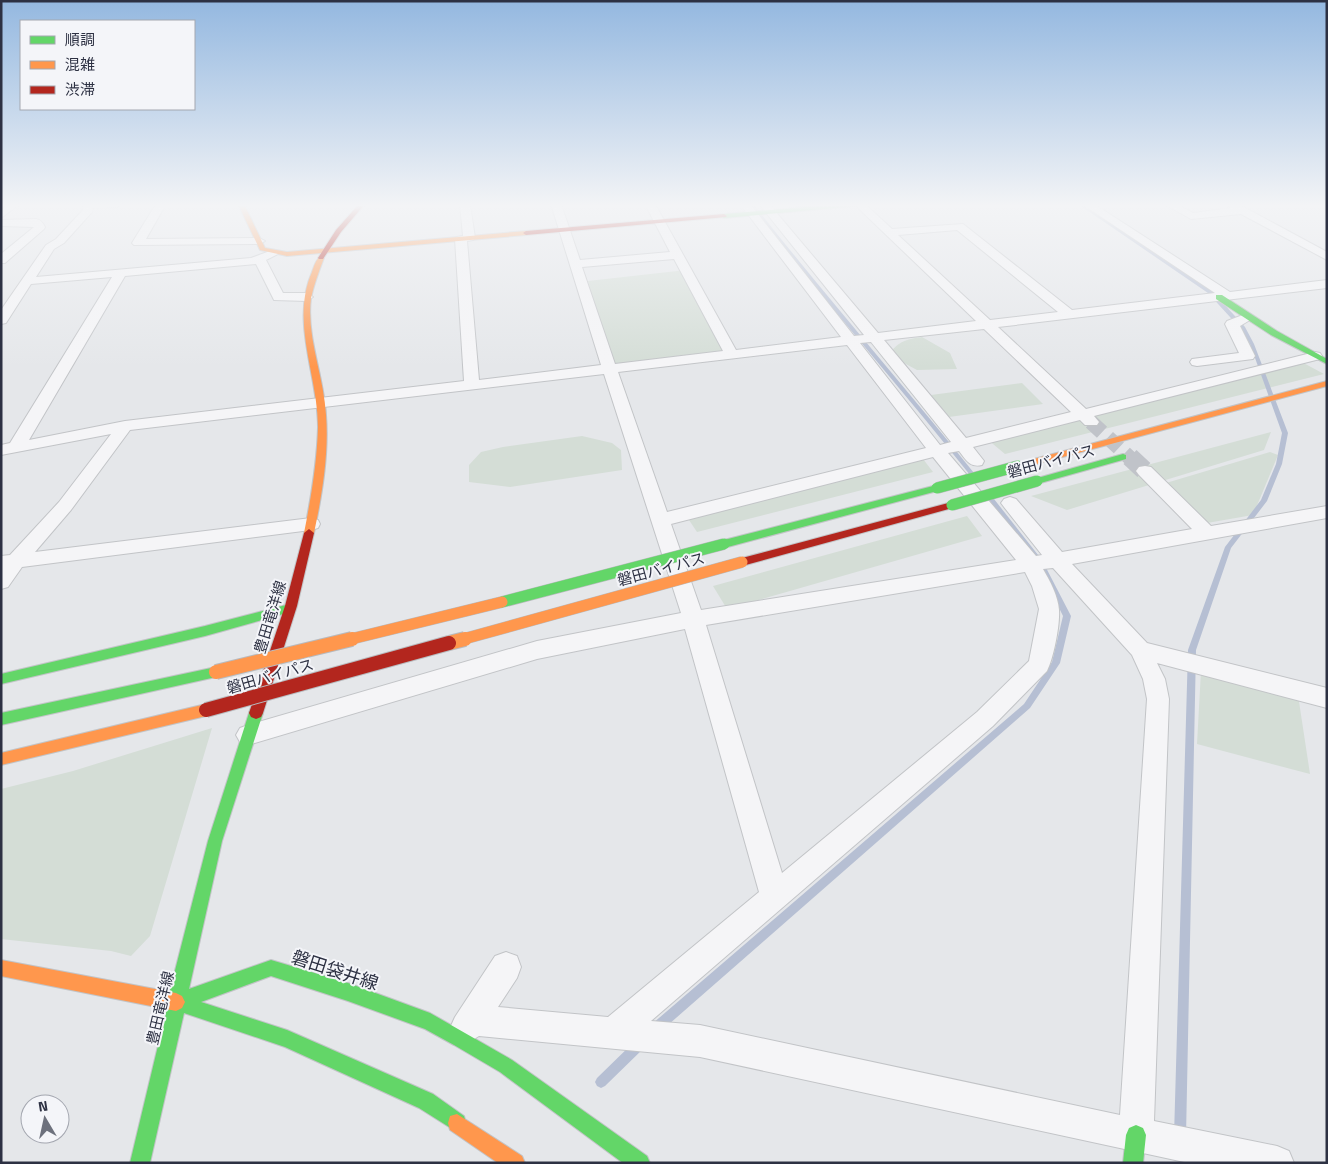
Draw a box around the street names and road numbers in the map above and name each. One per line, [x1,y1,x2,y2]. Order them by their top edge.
street label: 磐田バイパス [1005,438,1097,484]
street label: 磐田バイパス [615,546,707,592]
street label: 豊田竜洋線 [248,578,292,656]
street label: 磐田バイパス [224,653,316,699]
street label: 磐田袋井線 [288,943,382,997]
street label: 豊田竜洋線 [140,969,180,1047]

